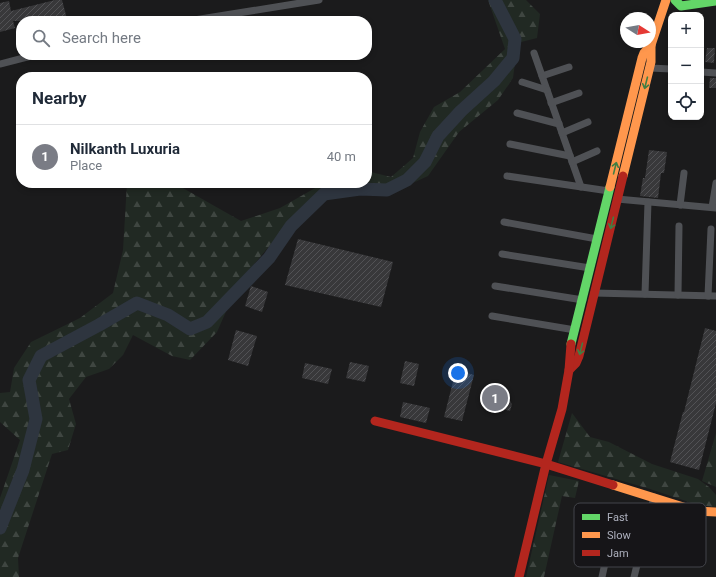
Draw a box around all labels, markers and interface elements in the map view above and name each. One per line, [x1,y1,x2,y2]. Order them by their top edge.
north arrow [620,12,656,48]
map controls [668,12,704,120]
button: + [668,12,704,48]
search box [16,16,372,60]
icon: search [30,27,52,49]
text: Search here [62,29,141,47]
button: − [668,48,704,84]
one-way arrow [642,77,649,90]
button: locate [668,84,704,120]
text: Nearby [32,88,87,108]
text: Nilkanth Luxuria [70,140,180,158]
text: 1 [41,149,49,164]
text: 40 m [327,149,356,164]
text: Place [70,158,102,173]
one-way arrow [611,162,619,175]
one-way arrow [607,216,615,229]
one-way arrow [576,343,584,356]
your location [448,363,468,383]
pin: 1 [482,383,508,413]
legend [574,503,706,567]
text: Fast [607,511,629,524]
text: Slow [607,529,631,542]
text: Jam [607,547,629,560]

